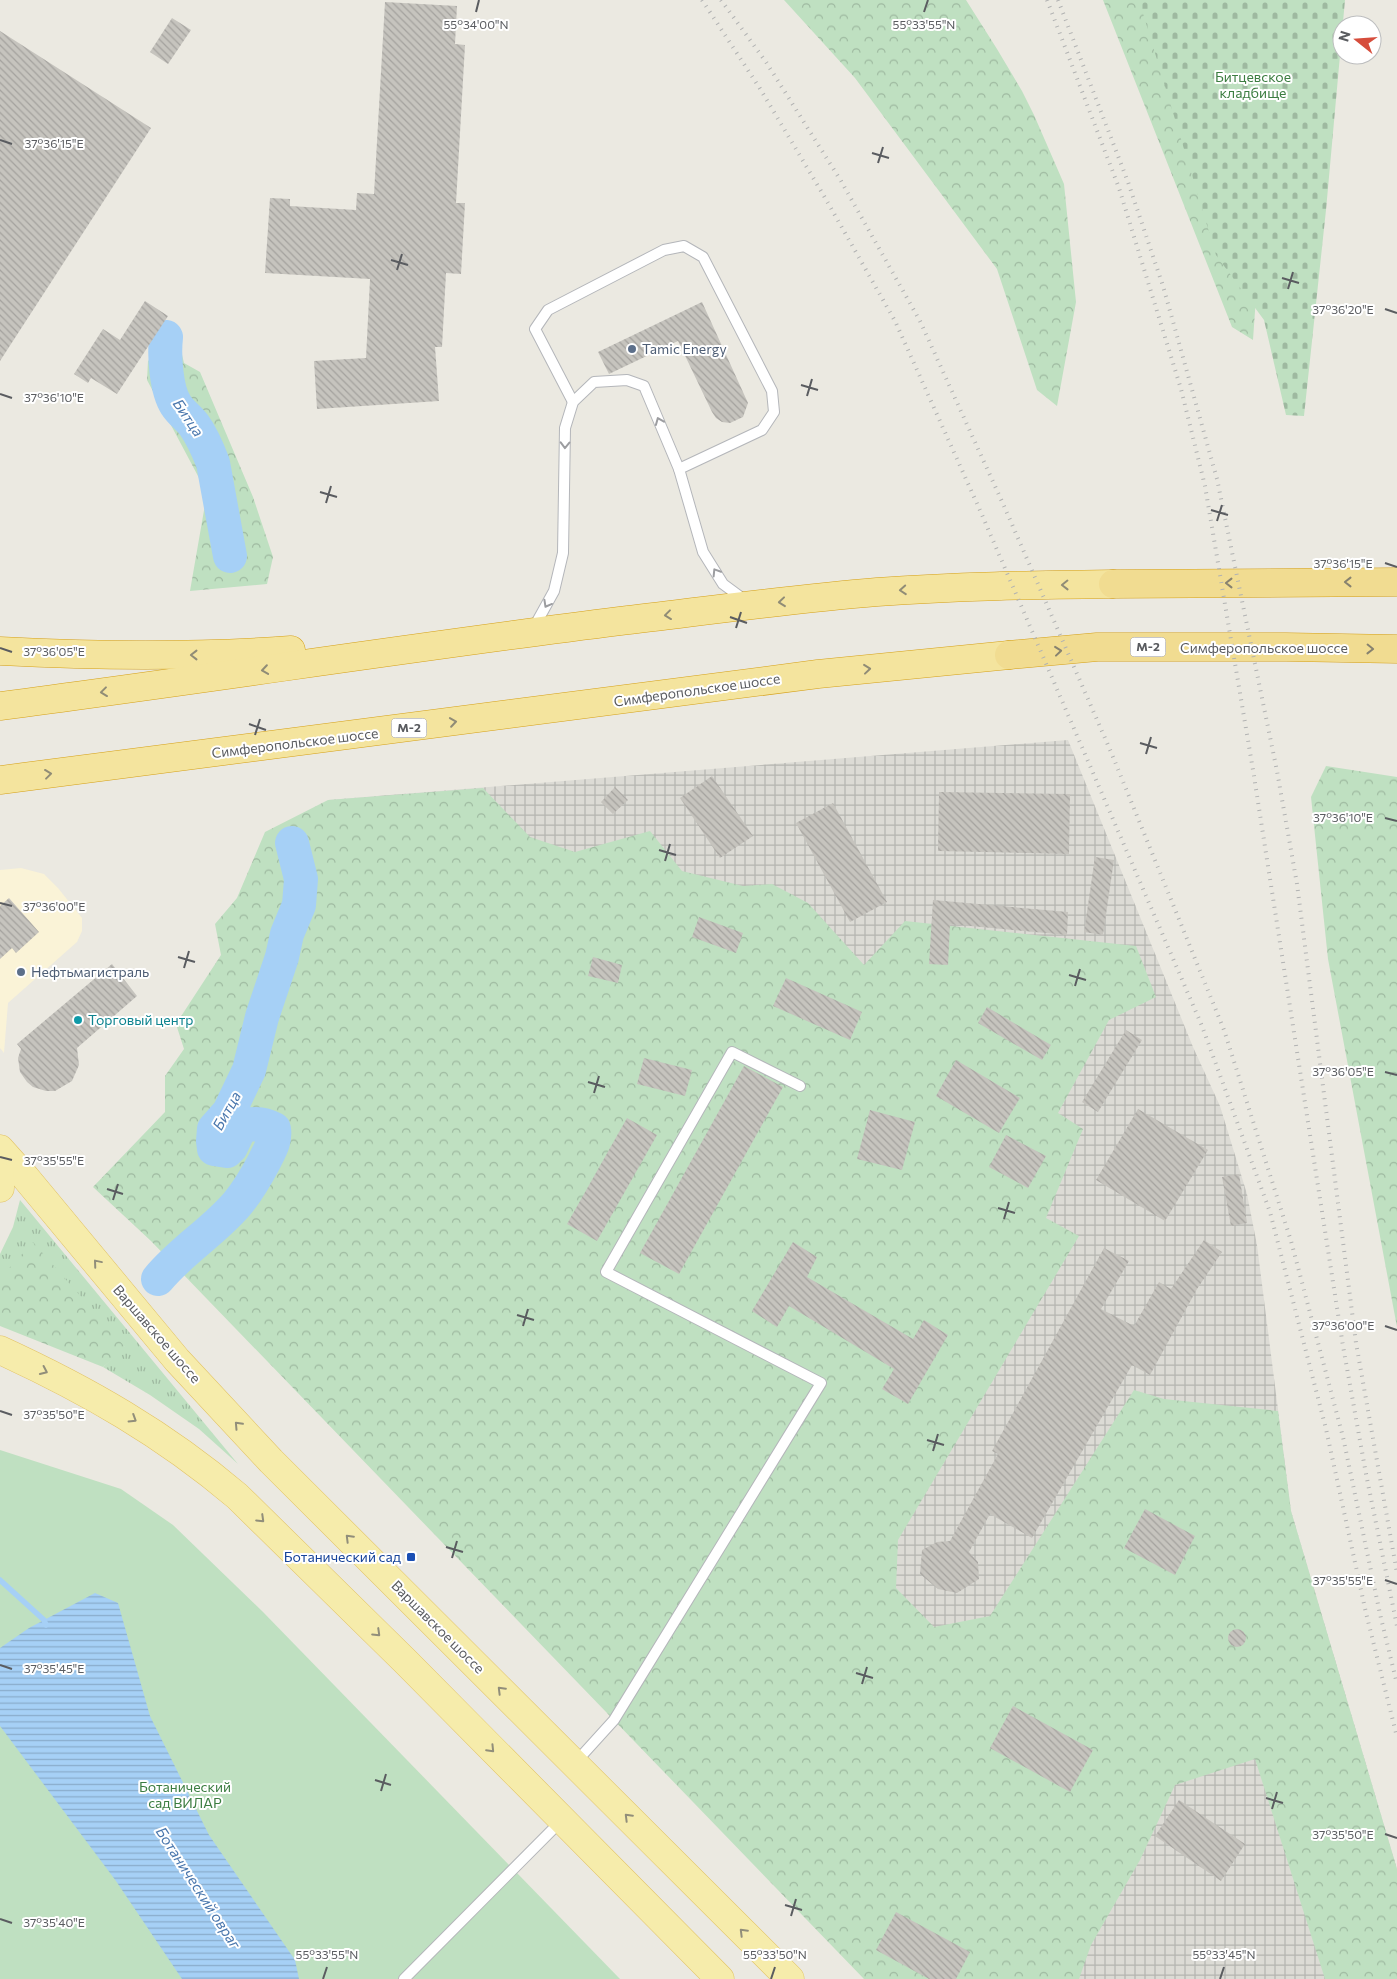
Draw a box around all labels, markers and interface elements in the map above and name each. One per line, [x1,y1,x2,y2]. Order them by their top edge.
north arrow [1332,15,1382,65]
text: 55°34'00"N [443,17,509,31]
text: 55°33'55"N [893,17,955,31]
text: N [1334,29,1354,44]
park label: Битцевское кладбище [1215,68,1291,101]
text: 37°36'15"E [24,136,84,150]
text: 37°36'20"E [1312,302,1374,316]
place label: Tamic Energy [642,340,727,357]
marker: Tamic Energy [626,343,638,355]
text: 37°36'10"E [24,390,84,404]
water label: Битца [170,395,208,440]
one-way arrow [654,417,665,426]
one-way arrow [560,442,570,449]
text: 37°36'15"E [1313,556,1373,570]
one-way arrow [712,569,722,578]
one-way arrow [1344,577,1352,587]
one-way arrow [1225,578,1232,588]
one-way arrow [1060,580,1068,590]
one-way arrow [899,585,907,596]
one-way arrow [778,596,786,607]
one-way arrow [543,599,553,608]
one-way arrow [664,609,672,620]
road number: М-2 [1130,638,1166,656]
street label: Симферопольское шоссе [1180,639,1348,656]
one-way arrow [1366,643,1374,654]
text: 37°36'05"E [23,644,85,658]
one-way arrow [1054,646,1062,657]
one-way arrow [189,650,197,660]
one-way arrow [863,664,871,675]
one-way arrow [261,665,270,675]
street label: Симферопольское шоссе [613,669,781,710]
one-way arrow [100,686,108,697]
road number: М-2 [392,718,426,738]
one-way arrow [448,718,457,728]
street label: Симферопольское шоссе [211,724,379,761]
one-way arrow [45,769,53,780]
text: 37°36'10"E [1313,810,1373,824]
text: 37°36'00"E [23,899,85,913]
place label: Нефтьмагистраль [31,963,149,980]
marker: Нефтьмагистраль [15,966,27,978]
place label: Торговый центр [88,1011,193,1028]
marker: Торговый центр [72,1014,84,1026]
text: 37°36'05"E [1312,1064,1374,1078]
water label: Битца [208,1088,244,1133]
text: 37°35'55"E [24,1153,84,1167]
one-way arrow [94,1260,103,1269]
street label: Варшавское шоссе [110,1281,205,1386]
text: 37°36'00"E [1312,1318,1374,1332]
one-way arrow [39,1364,48,1375]
text: 37°35'50"E [23,1407,85,1421]
one-way arrow [127,1413,137,1422]
one-way arrow [235,1422,244,1431]
one-way arrow [255,1513,264,1522]
one-way arrow [346,1535,355,1544]
place label: Ботанический сад [284,1548,401,1565]
marker: Ботанический сад [405,1551,417,1563]
text: 37°35'55"E [1313,1573,1373,1587]
street label: Варшавское шоссе [388,1577,488,1677]
one-way arrow [371,1627,380,1636]
text: 37°35'45"E [24,1661,84,1675]
one-way arrow [498,1687,507,1696]
one-way arrow [485,1743,494,1752]
park label: Ботанический сад ВИЛАР [139,1778,231,1811]
one-way arrow [625,1814,634,1823]
water label: Ботанический овраг [153,1823,245,1952]
text: 37°35'50"E [1312,1827,1374,1841]
text: 37°35'40"E [23,1915,85,1929]
one-way arrow [740,1929,749,1938]
text: 55°33'55"N [296,1947,358,1961]
text: 55°33'50"N [743,1947,807,1961]
text: 55°33'45"N [1192,1947,1256,1961]

